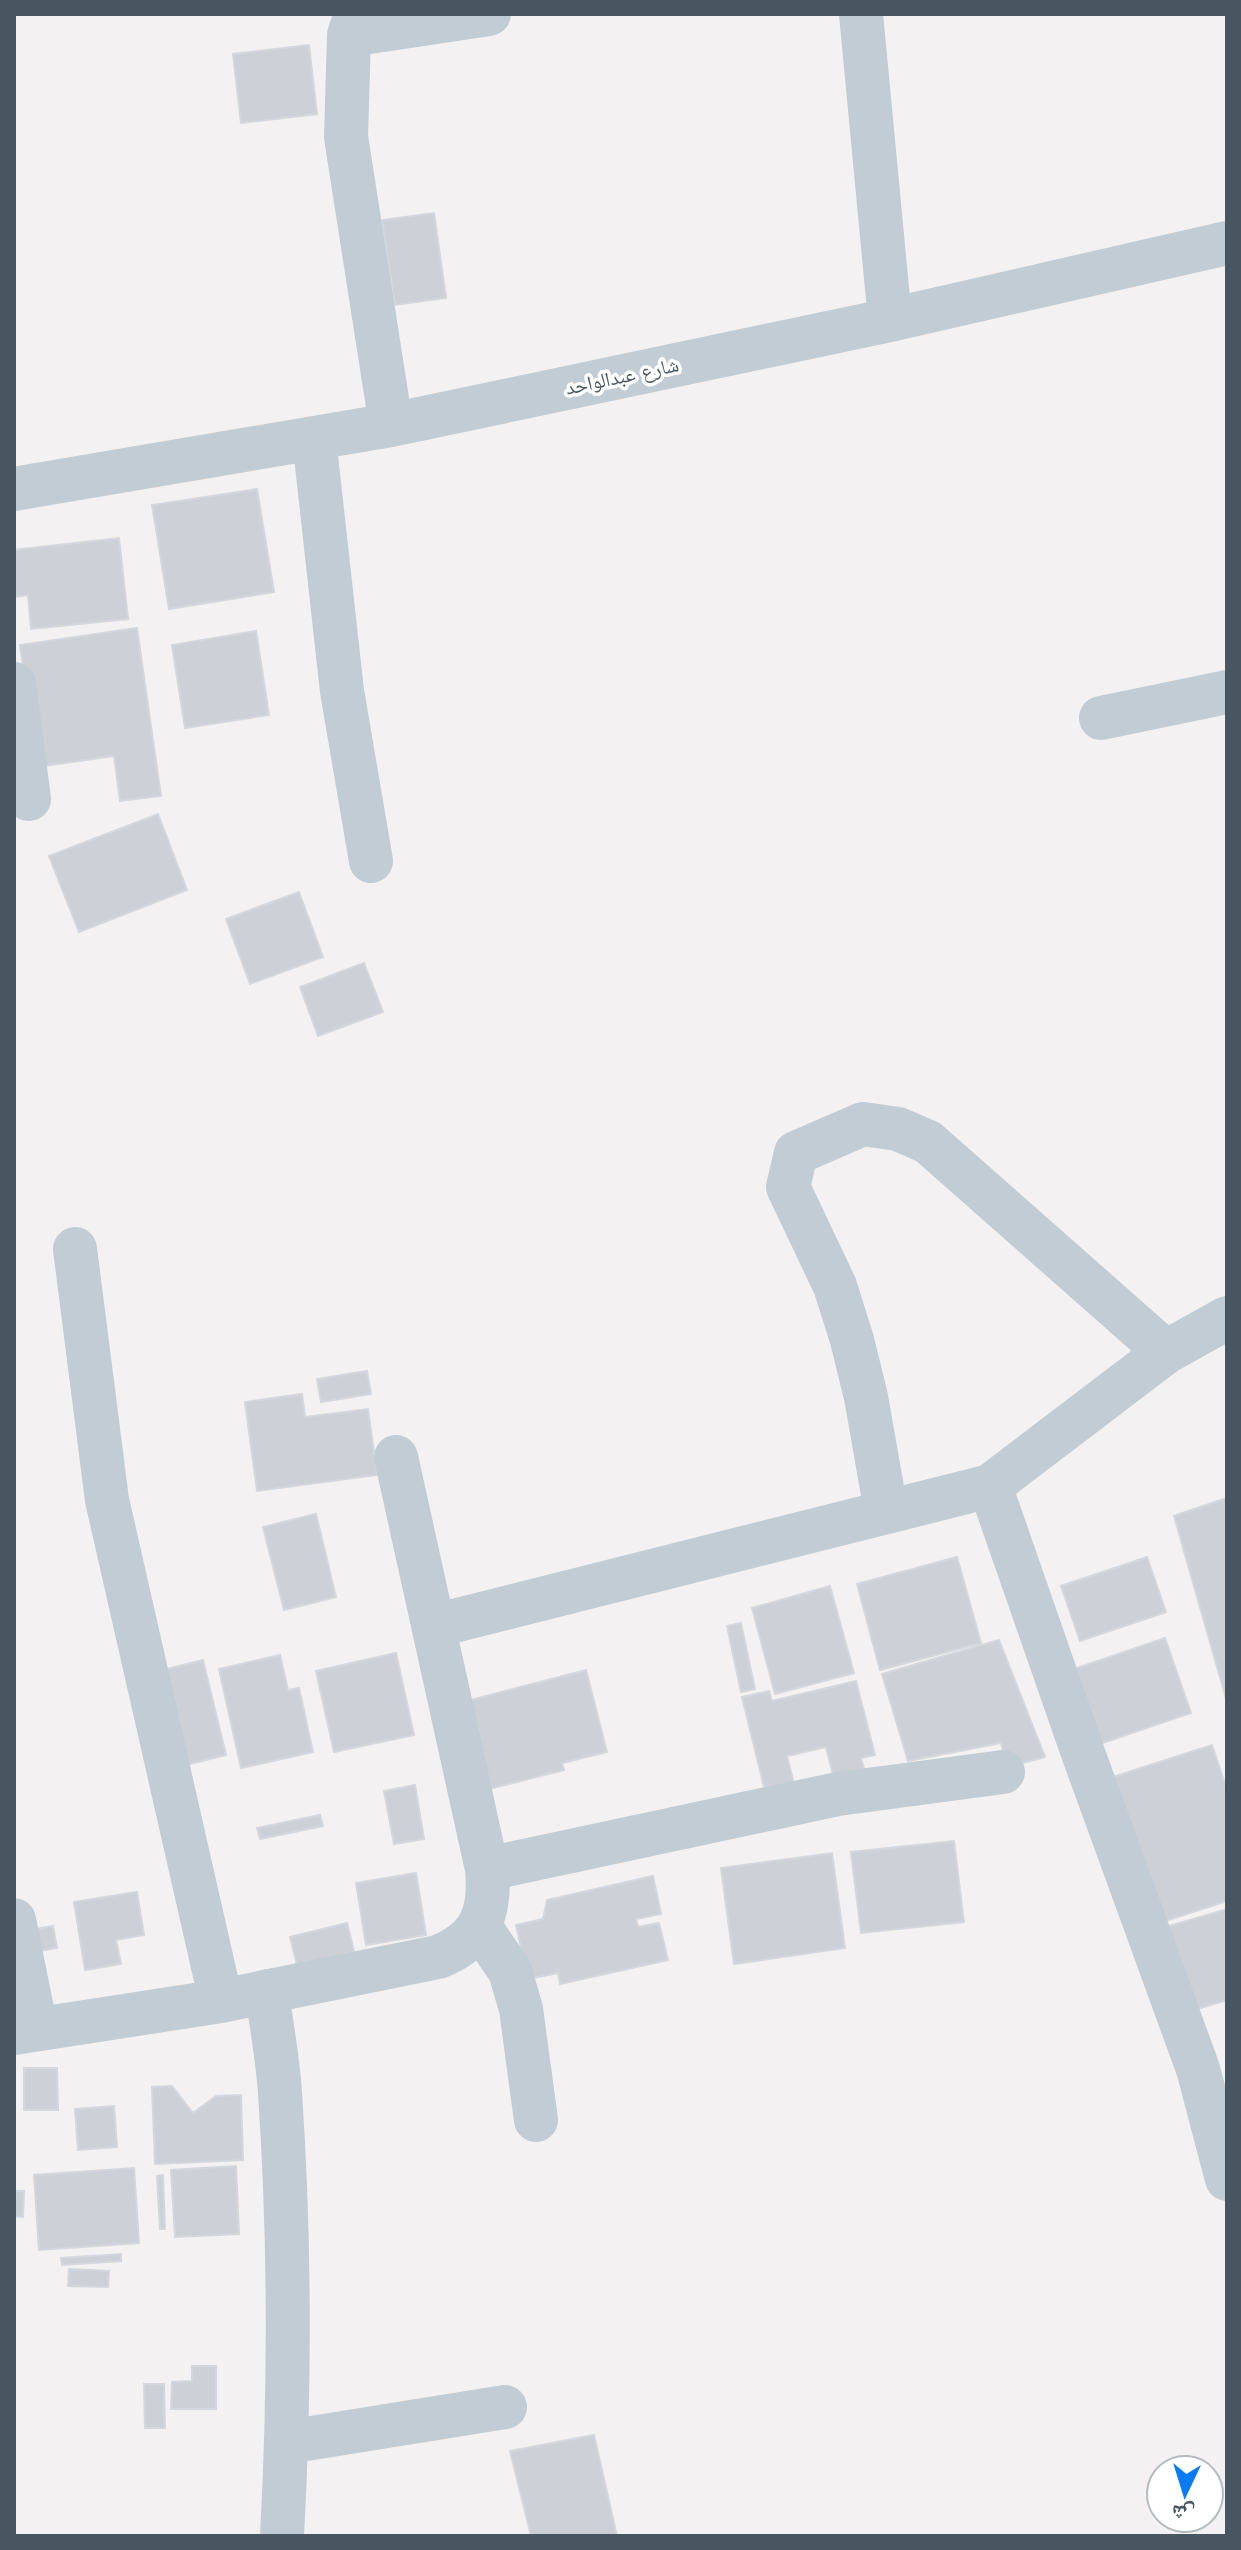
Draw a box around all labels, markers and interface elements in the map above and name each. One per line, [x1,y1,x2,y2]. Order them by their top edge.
street label: شارع عبدالواحد [563,352,681,401]
north arrow [1145,2454,1225,2534]
text: ش [1171,2499,1196,2527]

